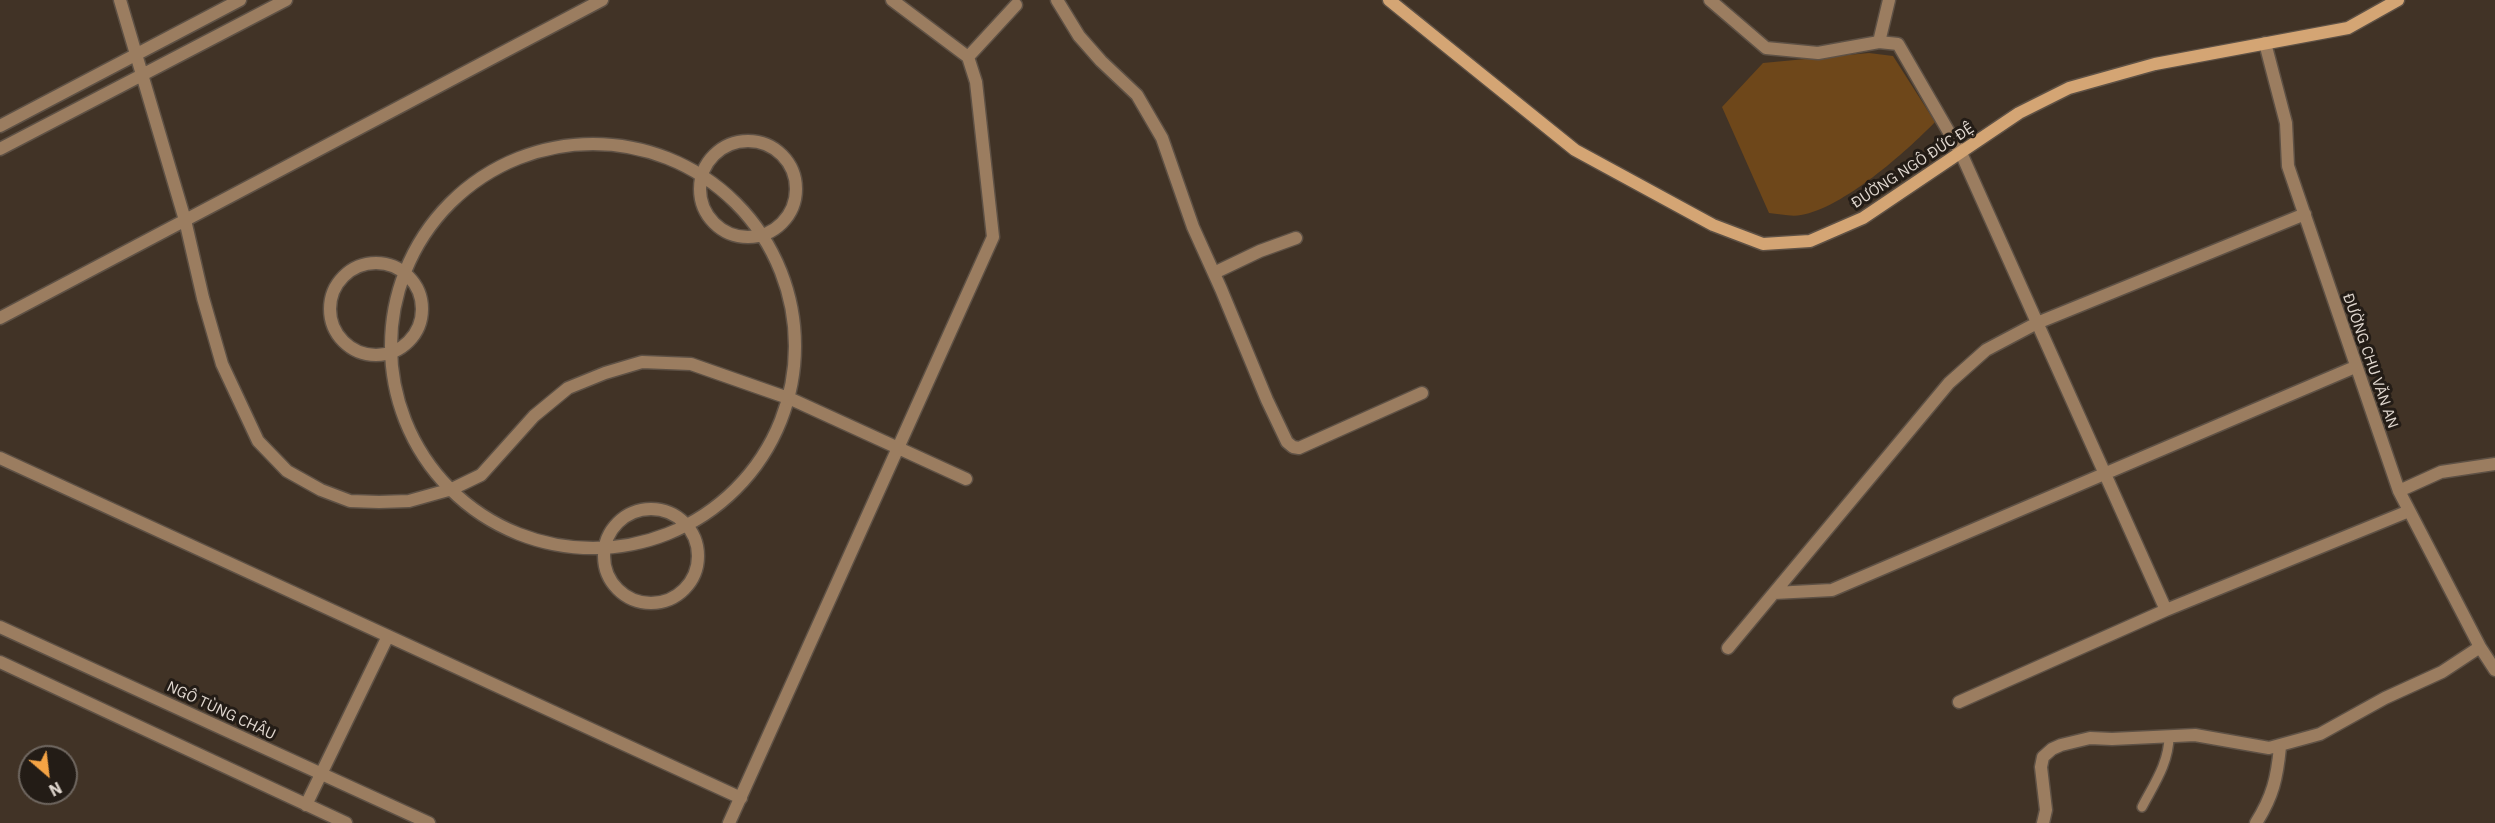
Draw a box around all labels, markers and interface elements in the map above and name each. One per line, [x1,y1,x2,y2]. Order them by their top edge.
street label: ĐƯỜNG NGÔ ĐỨC ĐỆ [1848,120,1978,212]
street label: ĐƯỜNG CHU VĂN AN [2338,291,2402,431]
street label: NGÔ TÙNG CHÂU [164,678,278,744]
north arrow [18,745,78,805]
text: N [46,778,65,801]

